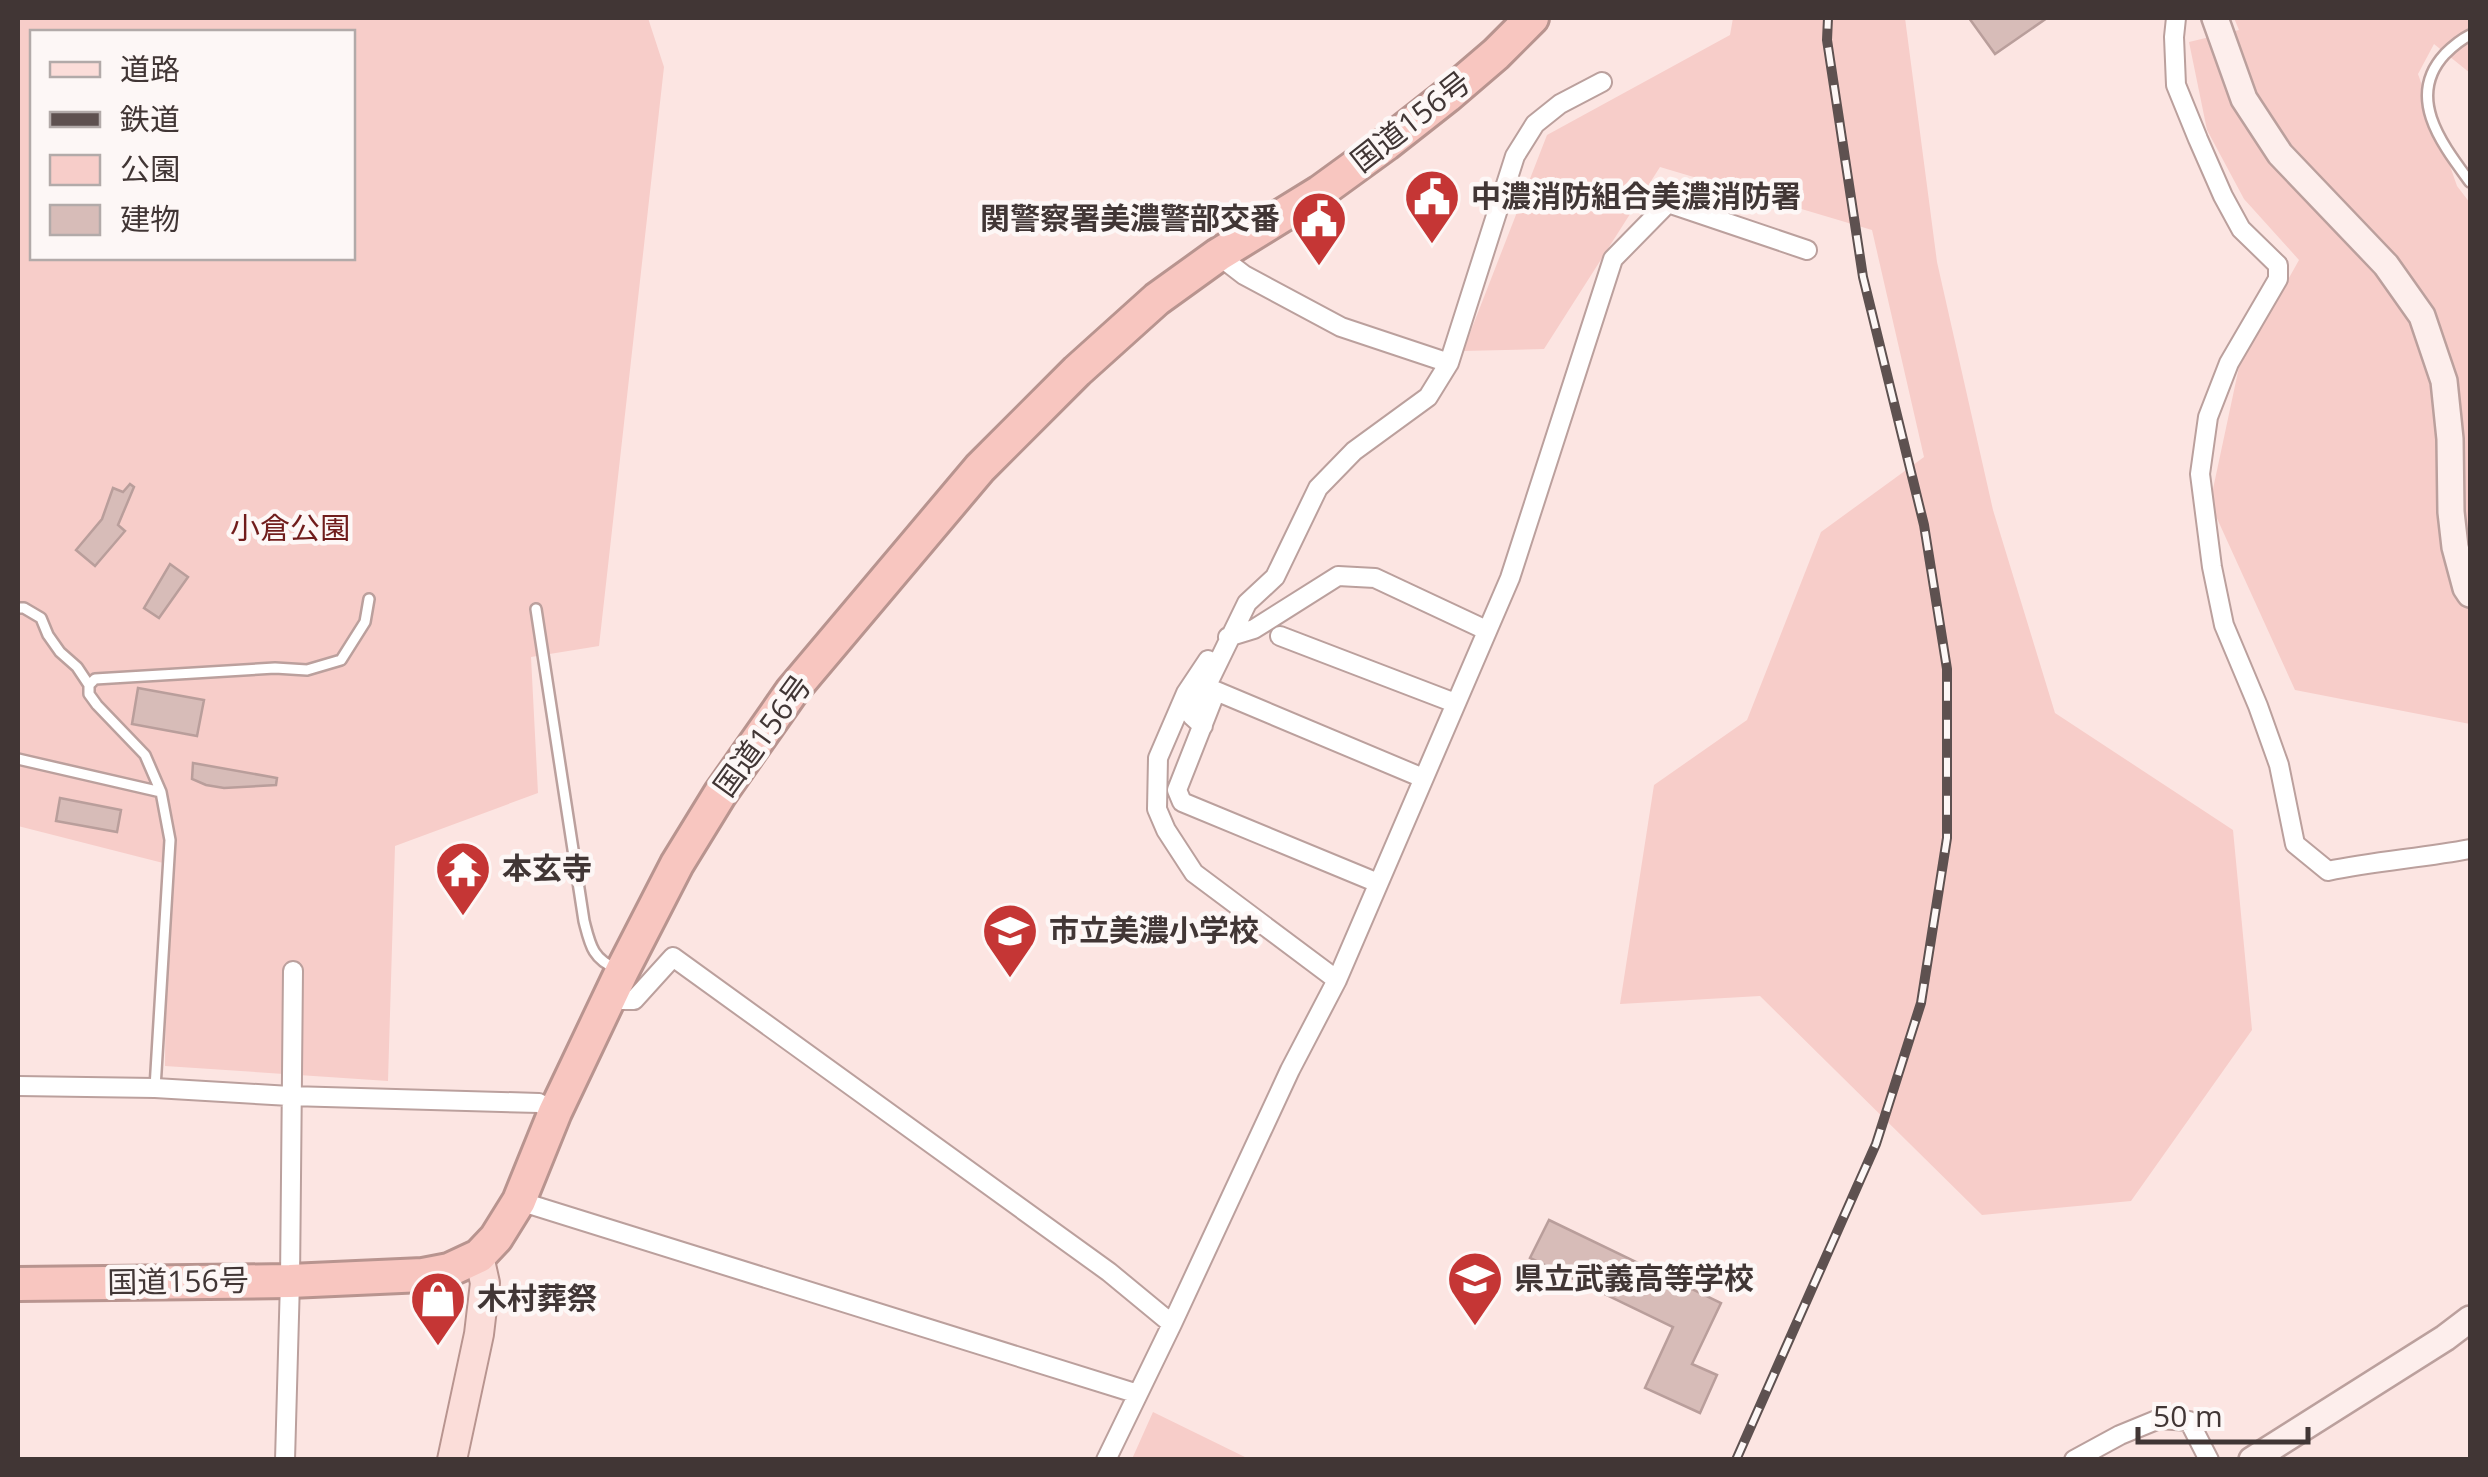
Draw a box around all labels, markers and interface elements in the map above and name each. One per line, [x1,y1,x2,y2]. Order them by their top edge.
legend [30,30,355,260]
text: 道路 [120,48,180,89]
street label: 国道156号 [1342,61,1478,181]
text: 鉄道 [120,98,180,139]
text: 公園 [120,148,180,189]
public building icon: 中濃消防組合美濃消防署 [1402,167,1462,246]
place label: 中濃消防組合美濃消防署 [1471,175,1801,216]
public building icon: 関警察署美濃警部交番 [1289,189,1349,268]
place label: 関警察署美濃警部交番 [980,197,1280,238]
text: 建物 [120,198,180,239]
park label: 小倉公園 [230,507,350,548]
street label: 国道156号 [704,666,820,804]
temple icon: 本玄寺 [433,839,493,918]
place label: 本玄寺 [502,847,592,888]
school or university icon: 市立美濃小学校 [980,901,1040,980]
place label: 市立美濃小学校 [1049,909,1259,950]
school or university icon: 県立武義高等学校 [1445,1249,1505,1328]
place label: 県立武義高等学校 [1514,1257,1754,1298]
street label: 国道156号 [107,1259,249,1302]
shop icon: 木村葬祭 [408,1269,468,1348]
place label: 木村葬祭 [477,1277,597,1318]
scale bar [2138,1382,2308,1444]
text: 50 m [2153,1395,2223,1436]

